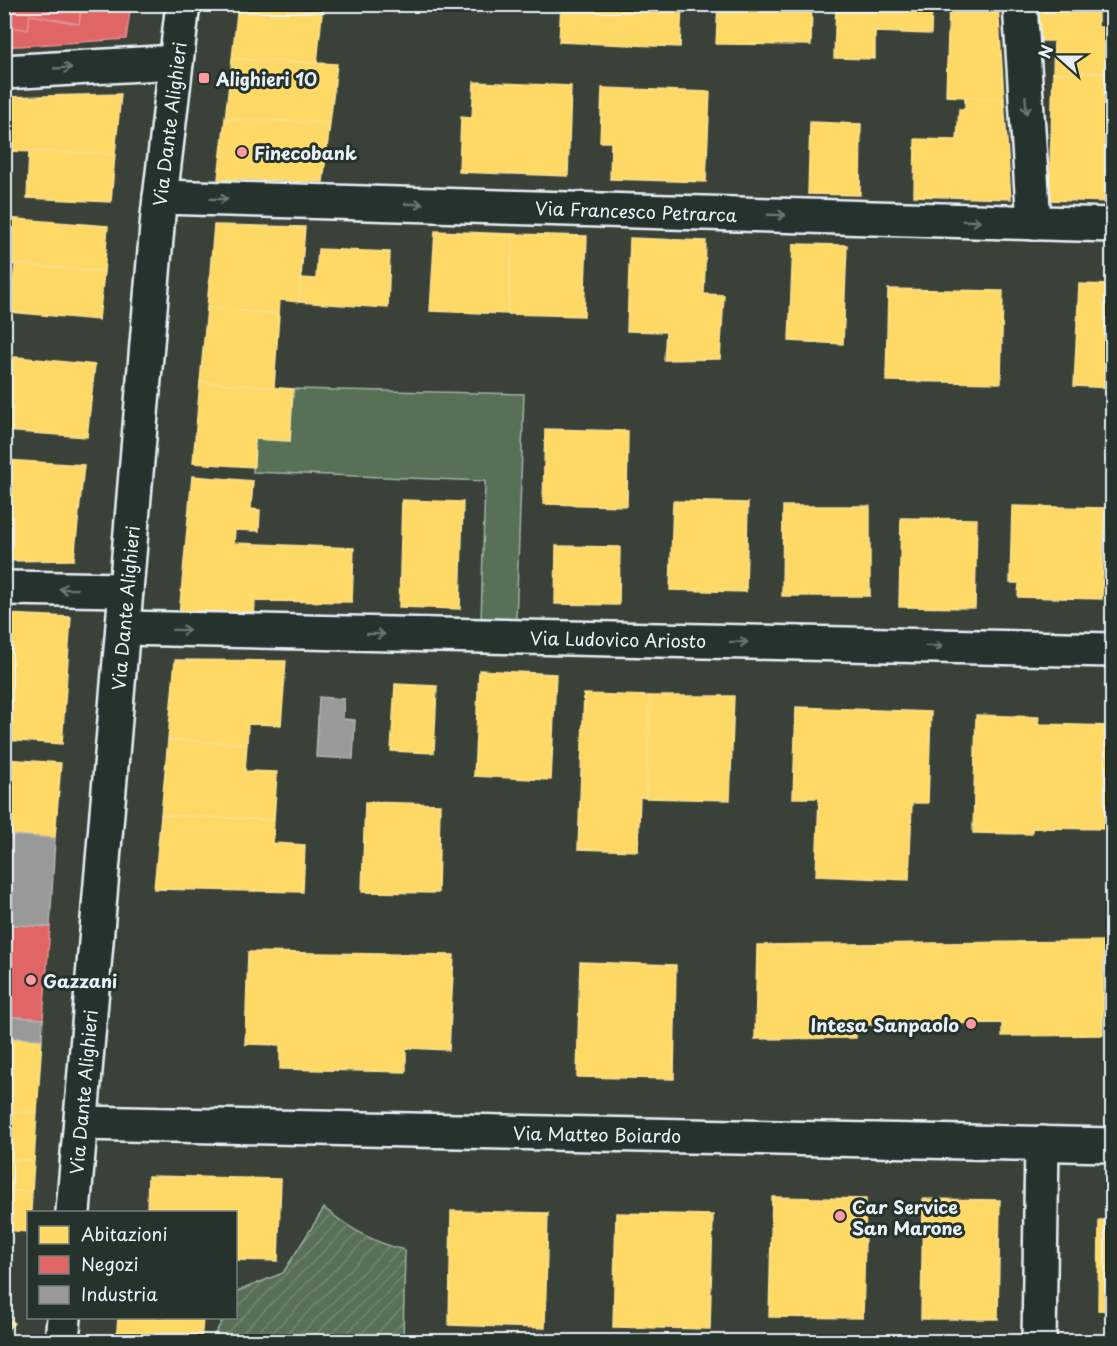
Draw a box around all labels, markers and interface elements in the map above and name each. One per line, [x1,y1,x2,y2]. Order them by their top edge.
north arrow [1030,27,1090,87]
street label: Via Dante Alighieri [146,40,192,208]
text: N [1032,41,1059,61]
one-way arrow [52,63,72,74]
place label: Alighieri 10 [215,65,317,92]
marker: Alighieri 10 [197,71,211,85]
one-way arrow [1021,94,1032,114]
place label: Finecobank [254,139,357,166]
marker: Finecobank [235,145,249,159]
one-way arrow [208,193,228,204]
street label: Via Francesco Petrarca [535,194,738,228]
one-way arrow [403,199,423,210]
one-way arrow [766,210,786,221]
one-way arrow [961,215,981,227]
street label: Via Dante Alighieri [104,524,146,692]
one-way arrow [58,583,78,595]
one-way arrow [171,624,191,635]
street label: Via Ludovico Ariosto [530,624,706,654]
one-way arrow [366,628,386,640]
one-way arrow [729,636,749,648]
one-way arrow [924,640,944,652]
place label: Gazzani [43,967,117,994]
marker: Gazzani [24,973,38,987]
street label: Via Dante Alighieri [62,1008,104,1176]
place label: Intesa Sanpaolo [811,1011,959,1038]
marker: Intesa Sanpaolo [964,1017,978,1031]
street label: Via Matteo Boiardo [513,1119,681,1149]
place label: Car Service San Marone [852,1193,963,1241]
marker: Car Service San Marone [833,1209,847,1223]
legend [27,1211,237,1319]
text: Abitazioni [81,1220,167,1247]
text: Negozi [81,1250,139,1277]
text: Industria [81,1280,158,1307]

